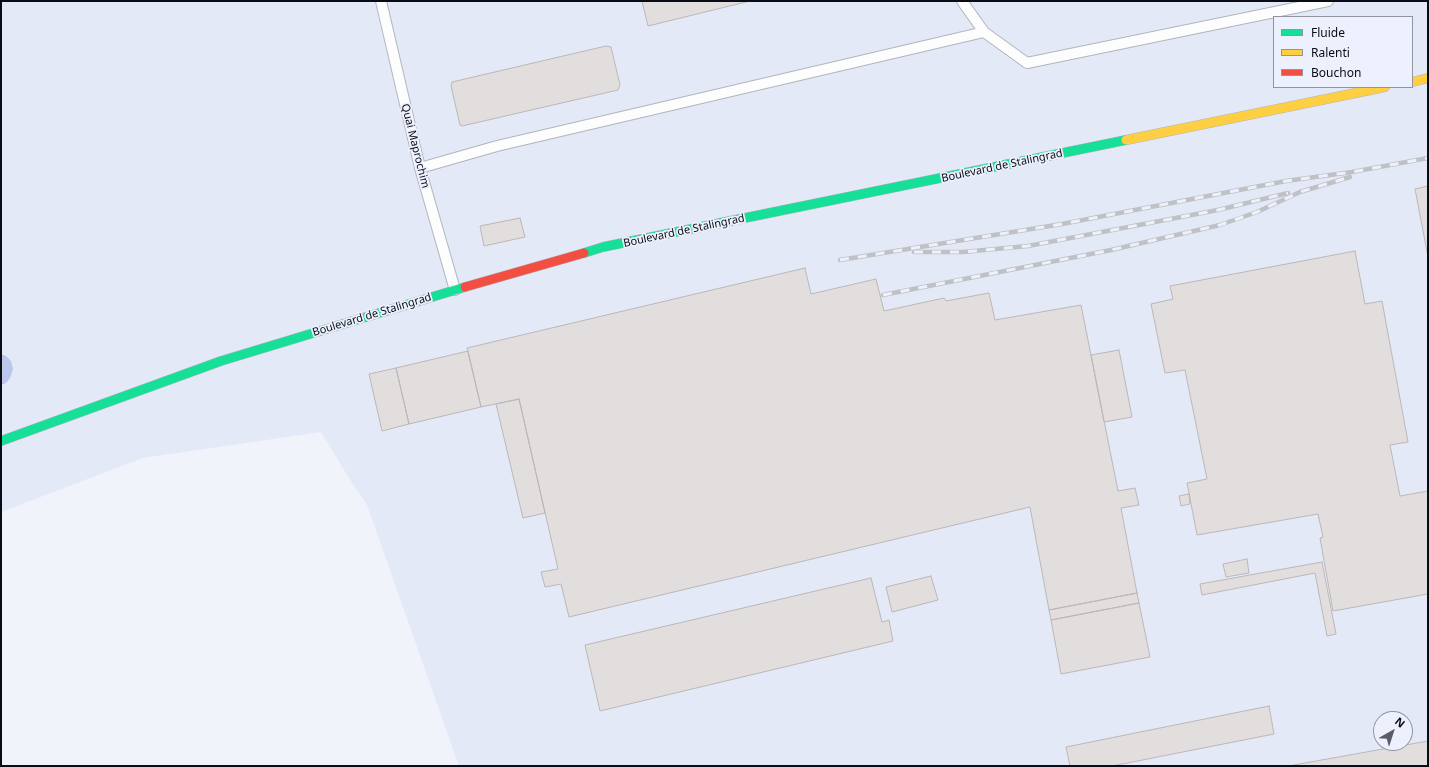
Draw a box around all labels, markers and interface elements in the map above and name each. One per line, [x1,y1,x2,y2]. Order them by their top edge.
legend [1273,16,1413,88]
text: Fluide [1311,24,1345,41]
text: Ralenti [1311,44,1350,61]
text: Bouchon [1311,64,1361,81]
street label: Quai Maprochim [398,103,432,189]
street label: Boulevard de Stalingrad [940,147,1064,185]
street label: Boulevard de Stalingrad [622,212,746,250]
street label: Boulevard de Stalingrad [311,291,433,339]
north arrow [1373,711,1413,751]
text: N [1392,713,1408,731]

